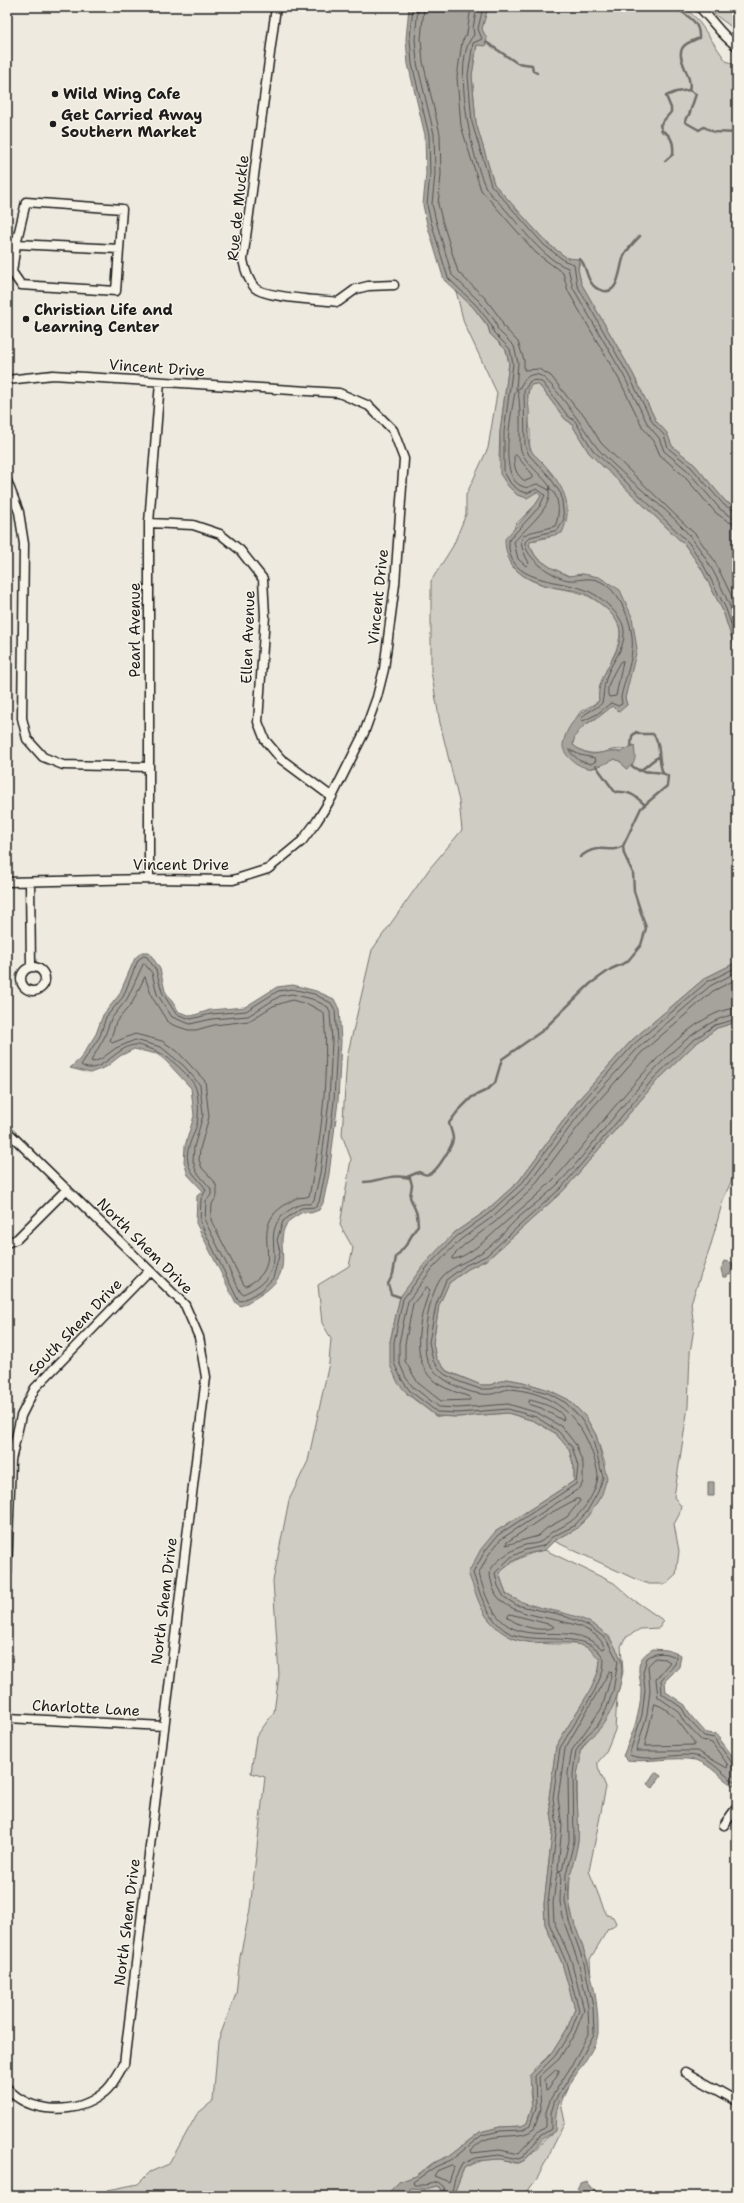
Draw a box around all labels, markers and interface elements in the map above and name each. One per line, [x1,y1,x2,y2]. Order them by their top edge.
place label: Wild Wing Cafe [63,84,181,104]
marker: Wild Wing Cafe [50,89,60,99]
place label: Get Carried Away Southern Market [61,105,202,142]
marker: Get Carried Away Southern Market [48,119,58,129]
street label: Rue de Muckle [222,154,254,262]
place label: Christian Life and Learning Center [34,300,173,337]
marker: Christian Life and Learning Center [21,314,31,324]
street label: Vincent Drive [108,355,206,381]
street label: Vincent Drive [363,548,393,646]
street label: Pearl Avenue [125,583,145,677]
street label: Ellen Avenue [236,590,260,684]
street label: Vincent Drive [133,855,229,875]
street label: North Shem Drive [93,1194,197,1298]
street label: South Shem Drive [24,1274,126,1380]
street label: North Shem Drive [146,1536,182,1666]
street label: Charlotte Lane [31,1695,141,1721]
street label: North Shem Drive [109,1857,145,1987]

